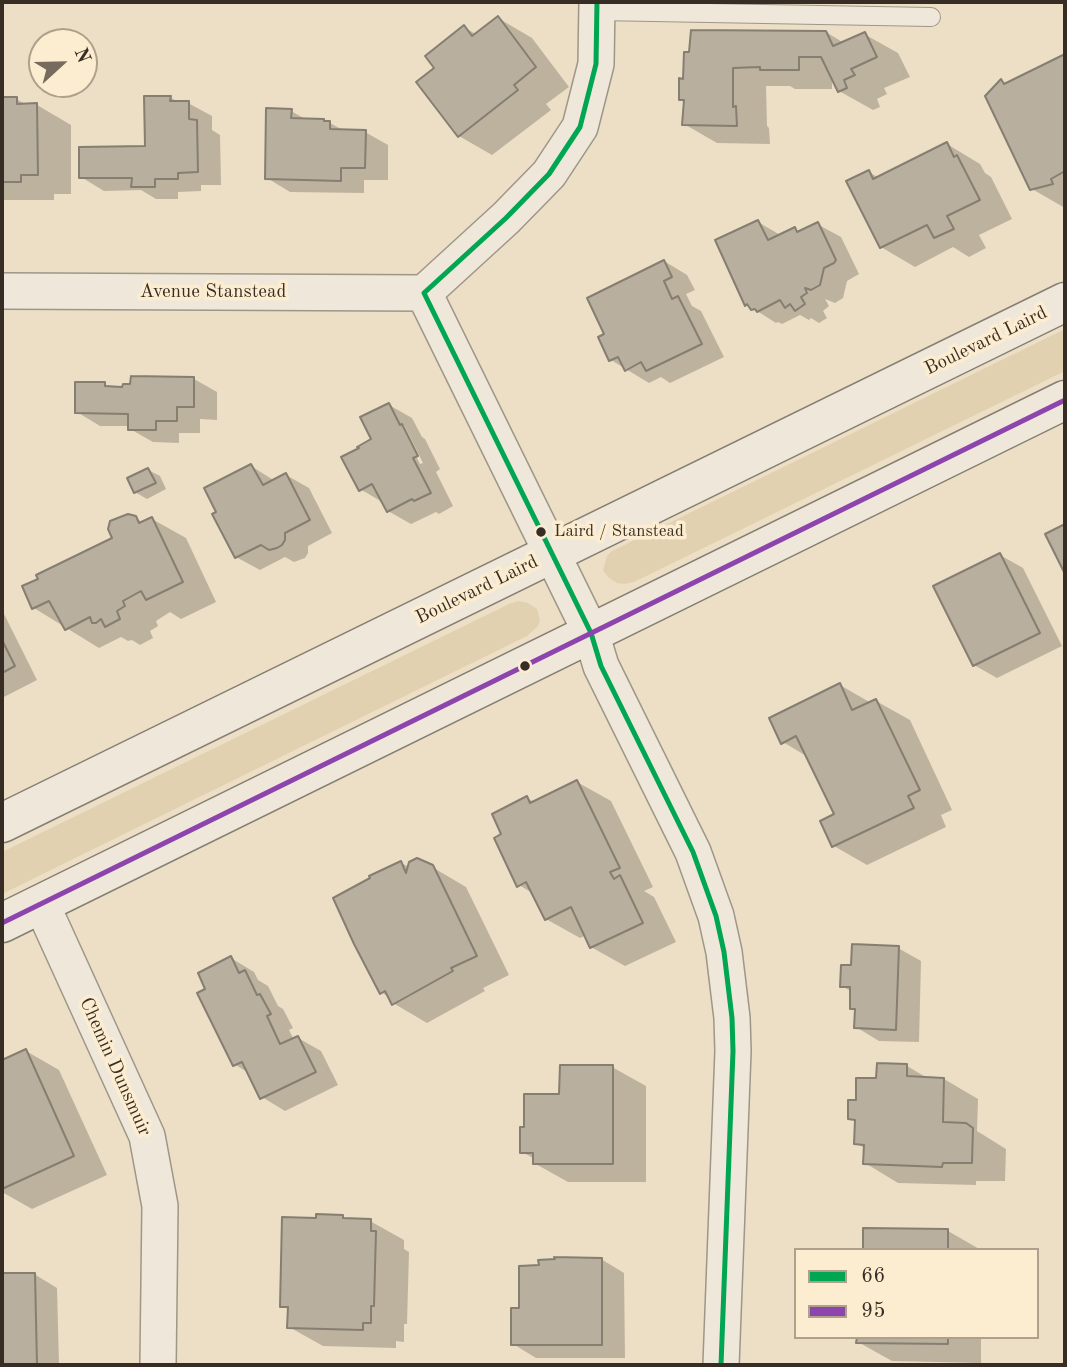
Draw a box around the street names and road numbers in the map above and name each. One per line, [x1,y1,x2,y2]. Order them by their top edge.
street label: Avenue Stanstead [140,281,286,303]
street label: Boulevard Laird [921,302,1051,380]
street label: Boulevard Laird [412,551,542,629]
street label: Chemin Dunsmuir [74,994,156,1140]

